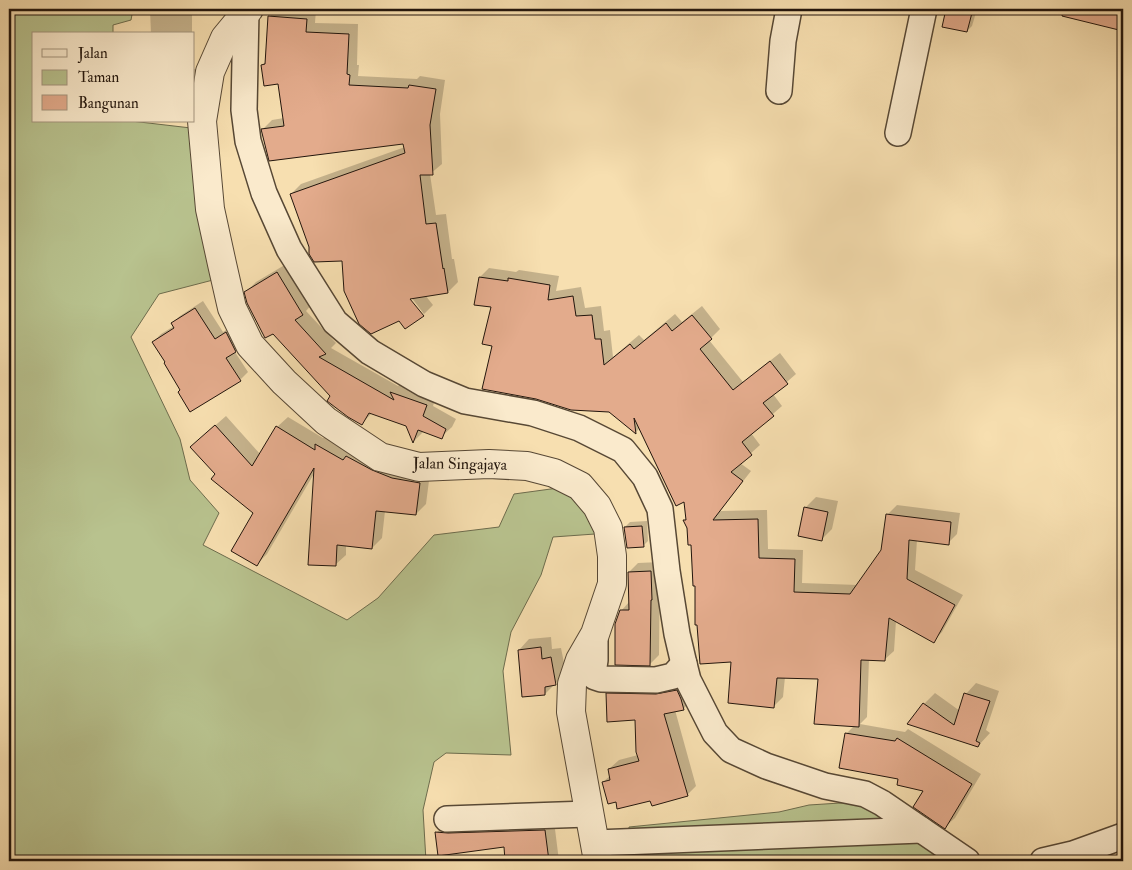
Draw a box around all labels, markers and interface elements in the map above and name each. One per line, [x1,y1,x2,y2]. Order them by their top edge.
legend [32,32,195,122]
text: Jalan [77,44,108,64]
text: Taman [78,68,119,87]
text: Bangunan [78,94,139,113]
street label: Jalan Singajaya [412,453,508,476]

